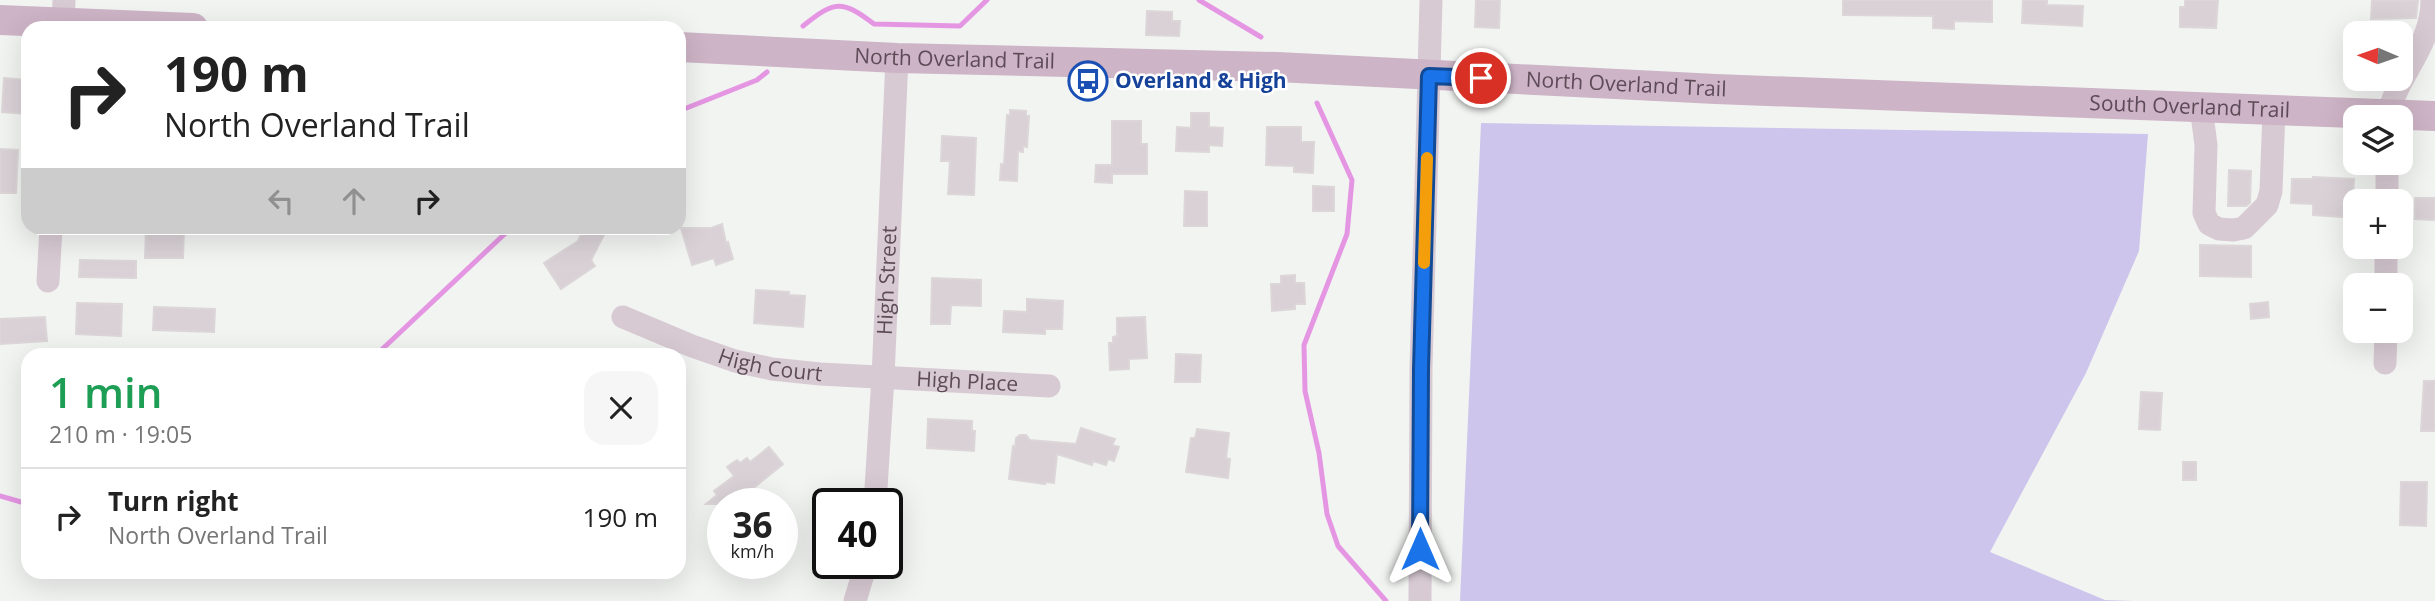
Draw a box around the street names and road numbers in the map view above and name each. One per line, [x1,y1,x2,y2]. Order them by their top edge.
street label: North Overland Trail [854,41,1055,75]
street label: North Overland Trail [1525,64,1727,102]
street label: South Overland Trail [2089,88,2291,124]
street label: High Street [870,225,903,335]
street label: High Court [715,341,824,387]
street label: High Place [916,364,1019,397]

